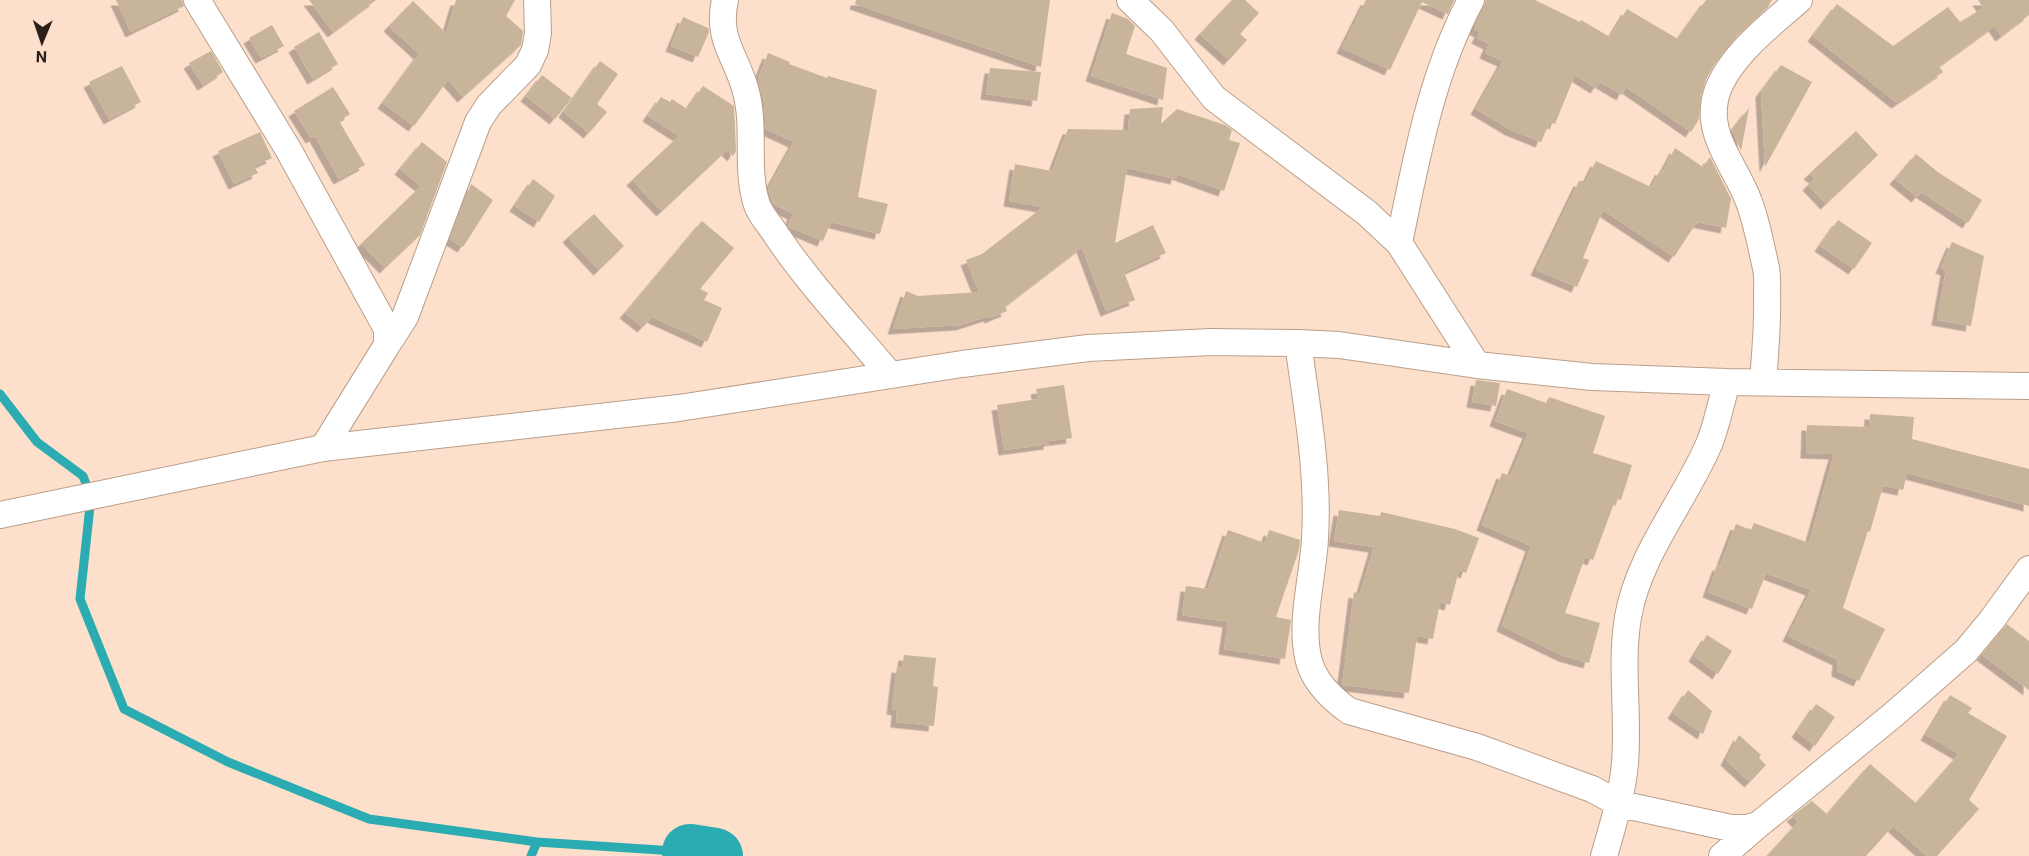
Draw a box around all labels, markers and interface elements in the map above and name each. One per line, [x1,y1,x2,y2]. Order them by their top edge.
north arrow [12,12,72,72]
text: N [36,47,47,66]

